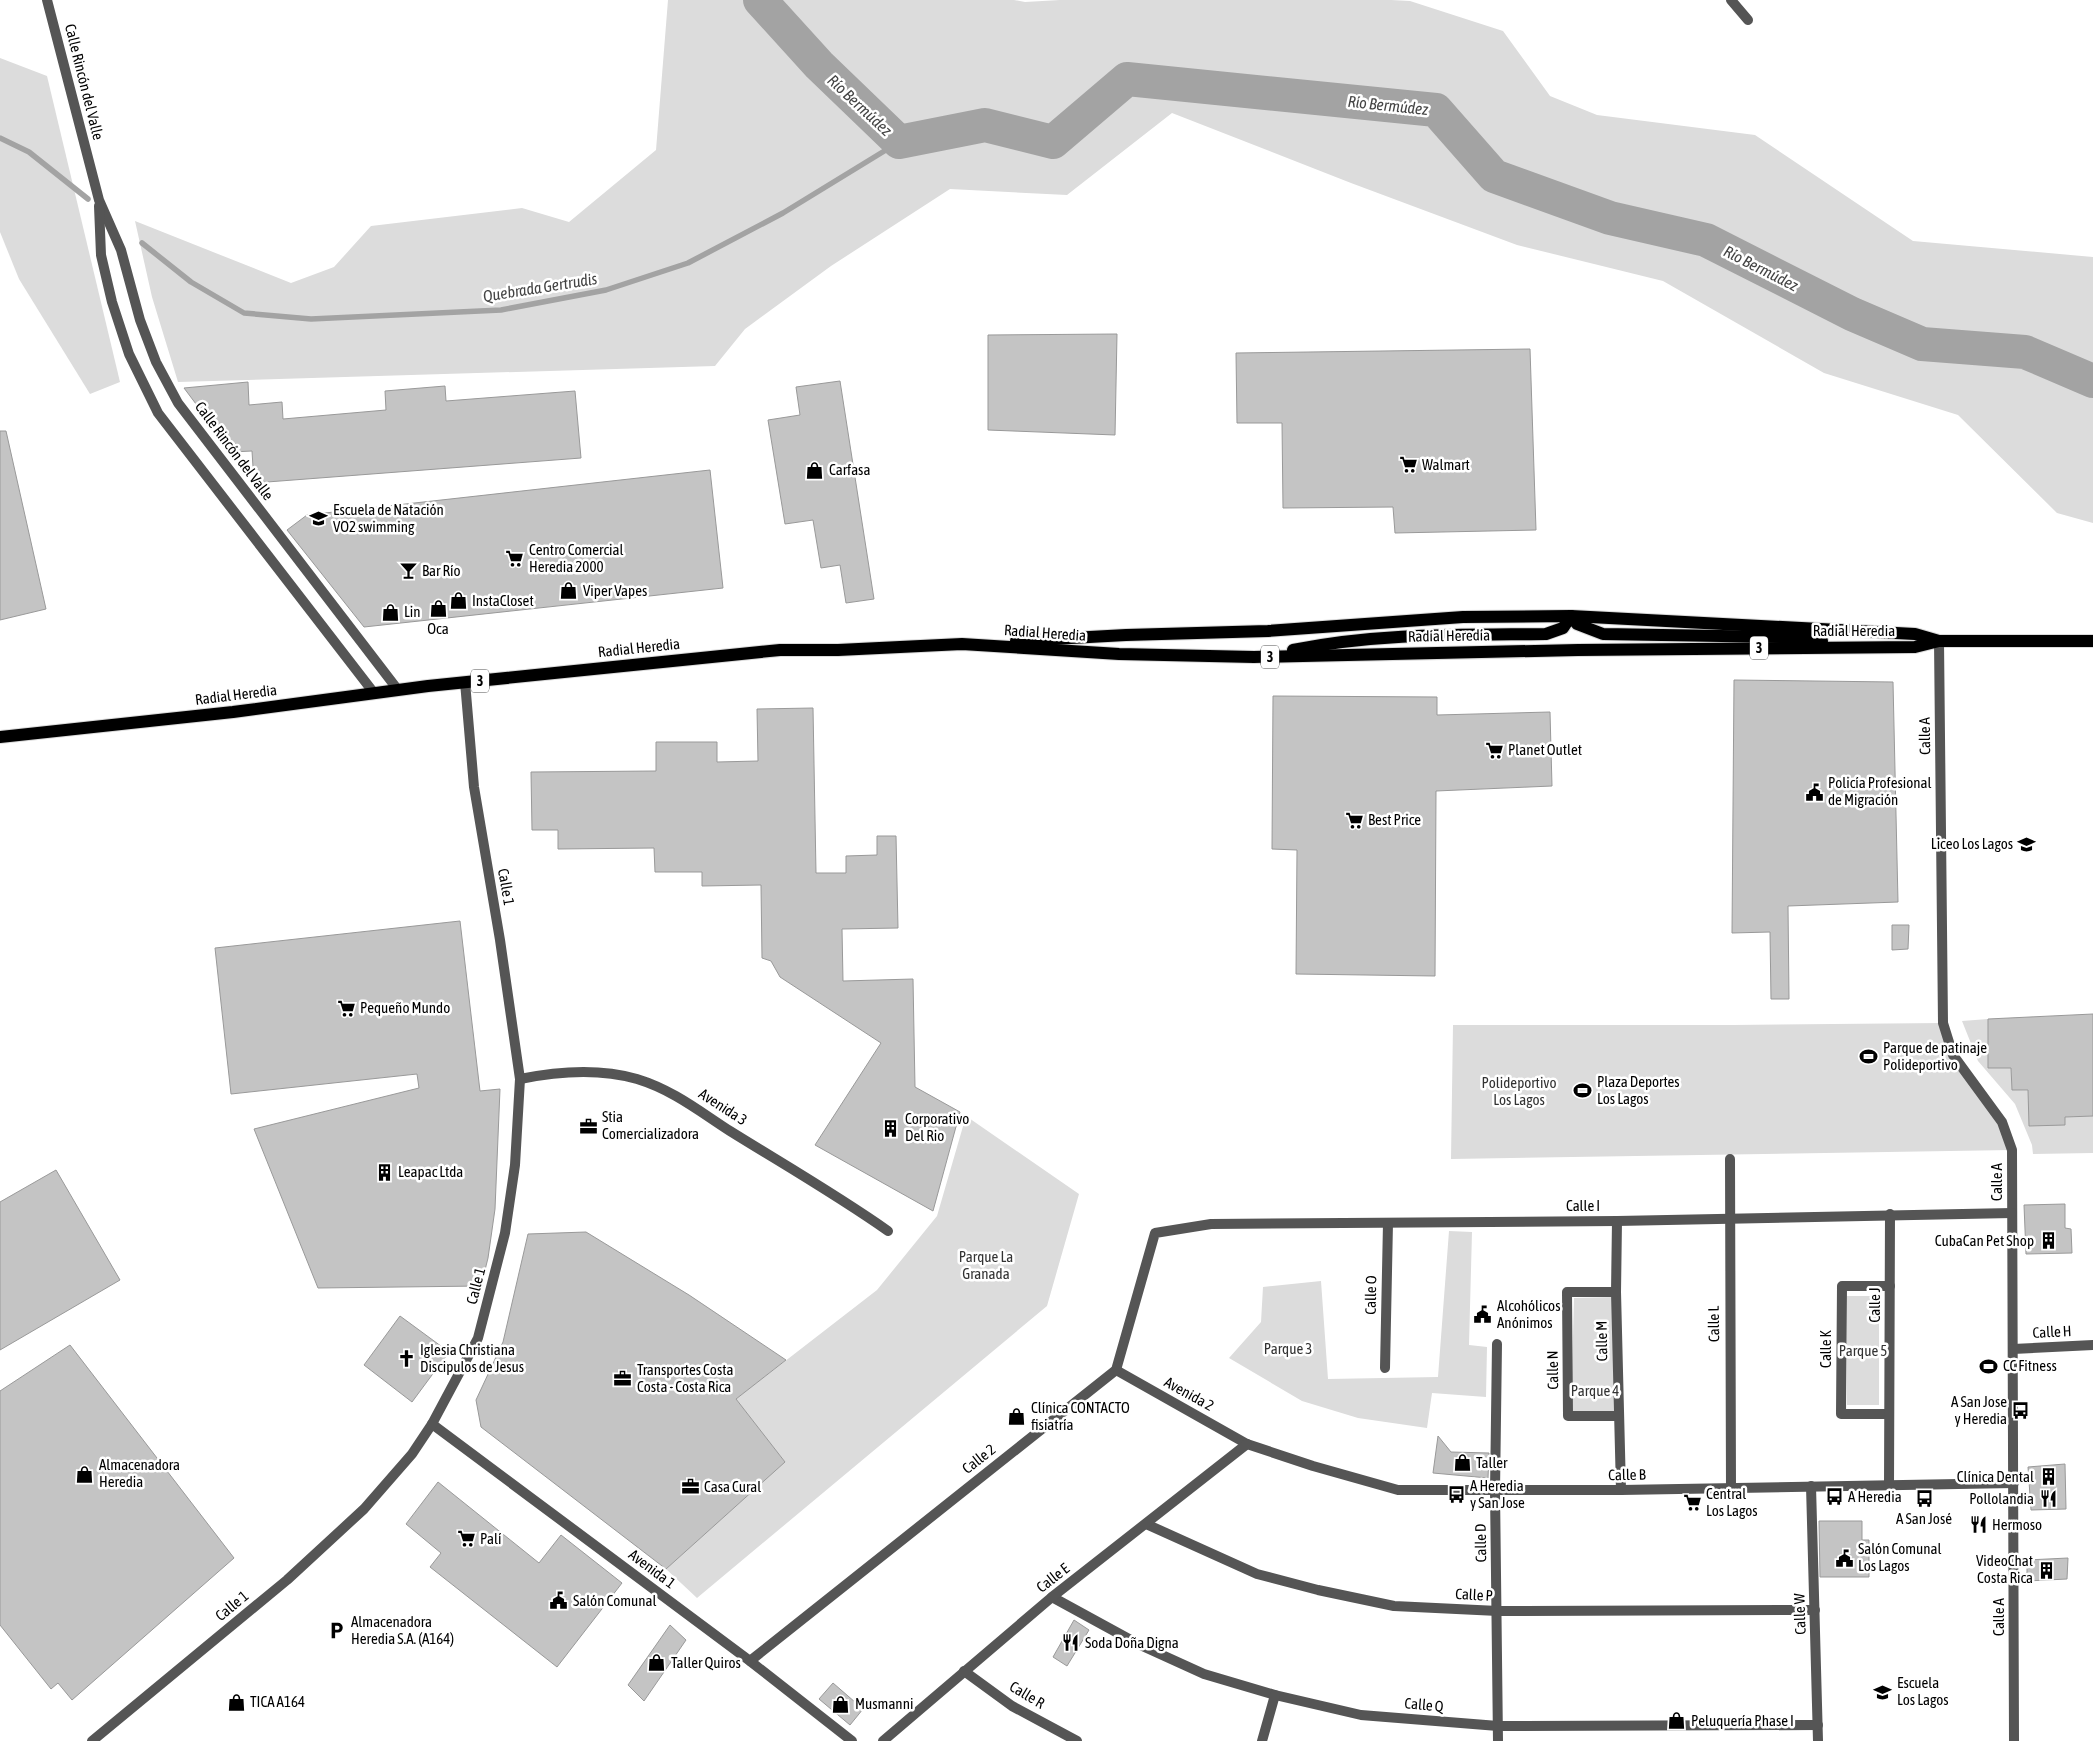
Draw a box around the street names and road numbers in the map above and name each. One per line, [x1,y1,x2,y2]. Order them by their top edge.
street label: Calle Rincón del Valle [62,22,107,142]
street label: Calle Rincón del Valle [192,398,277,503]
street label: Radial Heredia [1003,621,1087,644]
street label: Radial Heredia [1813,622,1895,639]
street label: Radial Heredia [1408,626,1490,645]
street label: Radial Heredia [597,635,681,660]
road number: 3 [1750,636,1768,660]
road number: 3 [1261,646,1279,669]
road number: 3 [471,669,489,692]
street label: Radial Heredia [194,681,278,708]
street label: Calle A [1916,716,1933,755]
street label: Calle 1 [495,867,518,907]
street label: Avenida 3 [696,1085,751,1128]
street label: Calle A [1988,1162,2005,1201]
street label: Calle I [1566,1197,1600,1214]
street label: Calle 1 [463,1266,488,1306]
street label: Calle O [1362,1275,1379,1315]
street label: Calle J [1866,1287,1883,1323]
street label: Calle L [1705,1306,1722,1342]
street label: Calle M [1593,1321,1610,1361]
street label: Calle H [2032,1322,2072,1341]
street label: Calle K [1817,1329,1834,1368]
street label: Calle N [1544,1350,1561,1390]
street label: Avenida 2 [1161,1373,1217,1414]
street label: Calle 2 [959,1440,999,1477]
street label: Calle B [1608,1466,1646,1483]
street label: Calle D [1472,1523,1489,1563]
street label: Avenida 1 [626,1546,679,1592]
street label: Calle E [1033,1559,1073,1596]
street label: Calle P [1455,1585,1493,1604]
street label: Calle 1 [212,1587,251,1624]
street label: Calle W [1790,1593,1809,1635]
street label: Calle A [1990,1597,2007,1636]
street label: Calle R [1007,1678,1048,1712]
street label: Calle Q [1404,1694,1445,1715]

